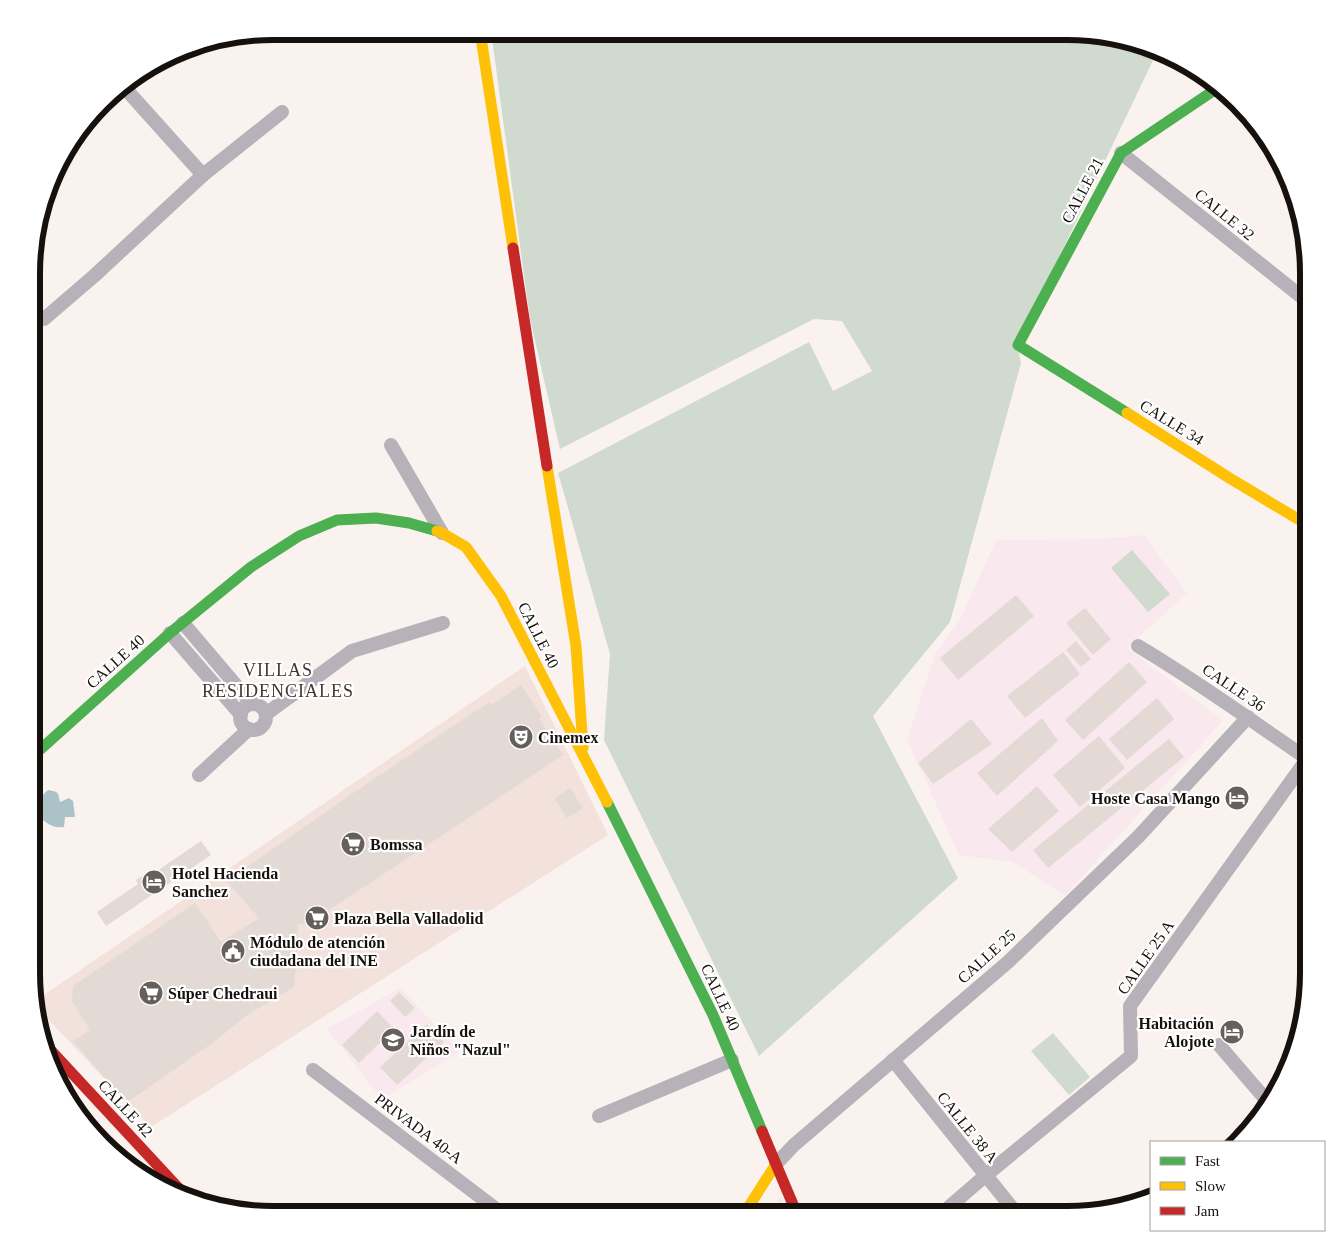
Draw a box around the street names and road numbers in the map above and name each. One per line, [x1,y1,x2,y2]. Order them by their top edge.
street label: CALLE 21 [1058,155,1107,226]
street label: CALLE 32 [1192,185,1258,244]
street label: CALLE 34 [1137,396,1207,449]
street label: CALLE 40 [515,599,562,671]
street label: CALLE 40 [83,631,148,692]
street label: CALLE 36 [1199,660,1268,714]
street label: CALLE 25 A [1114,917,1177,997]
street label: CALLE 25 [954,926,1019,987]
street label: CALLE 40 [698,961,743,1033]
street label: CALLE 42 [95,1076,156,1140]
street label: CALLE 38 A [934,1088,1002,1167]
street label: PRIVADA 40-A [372,1090,466,1167]

